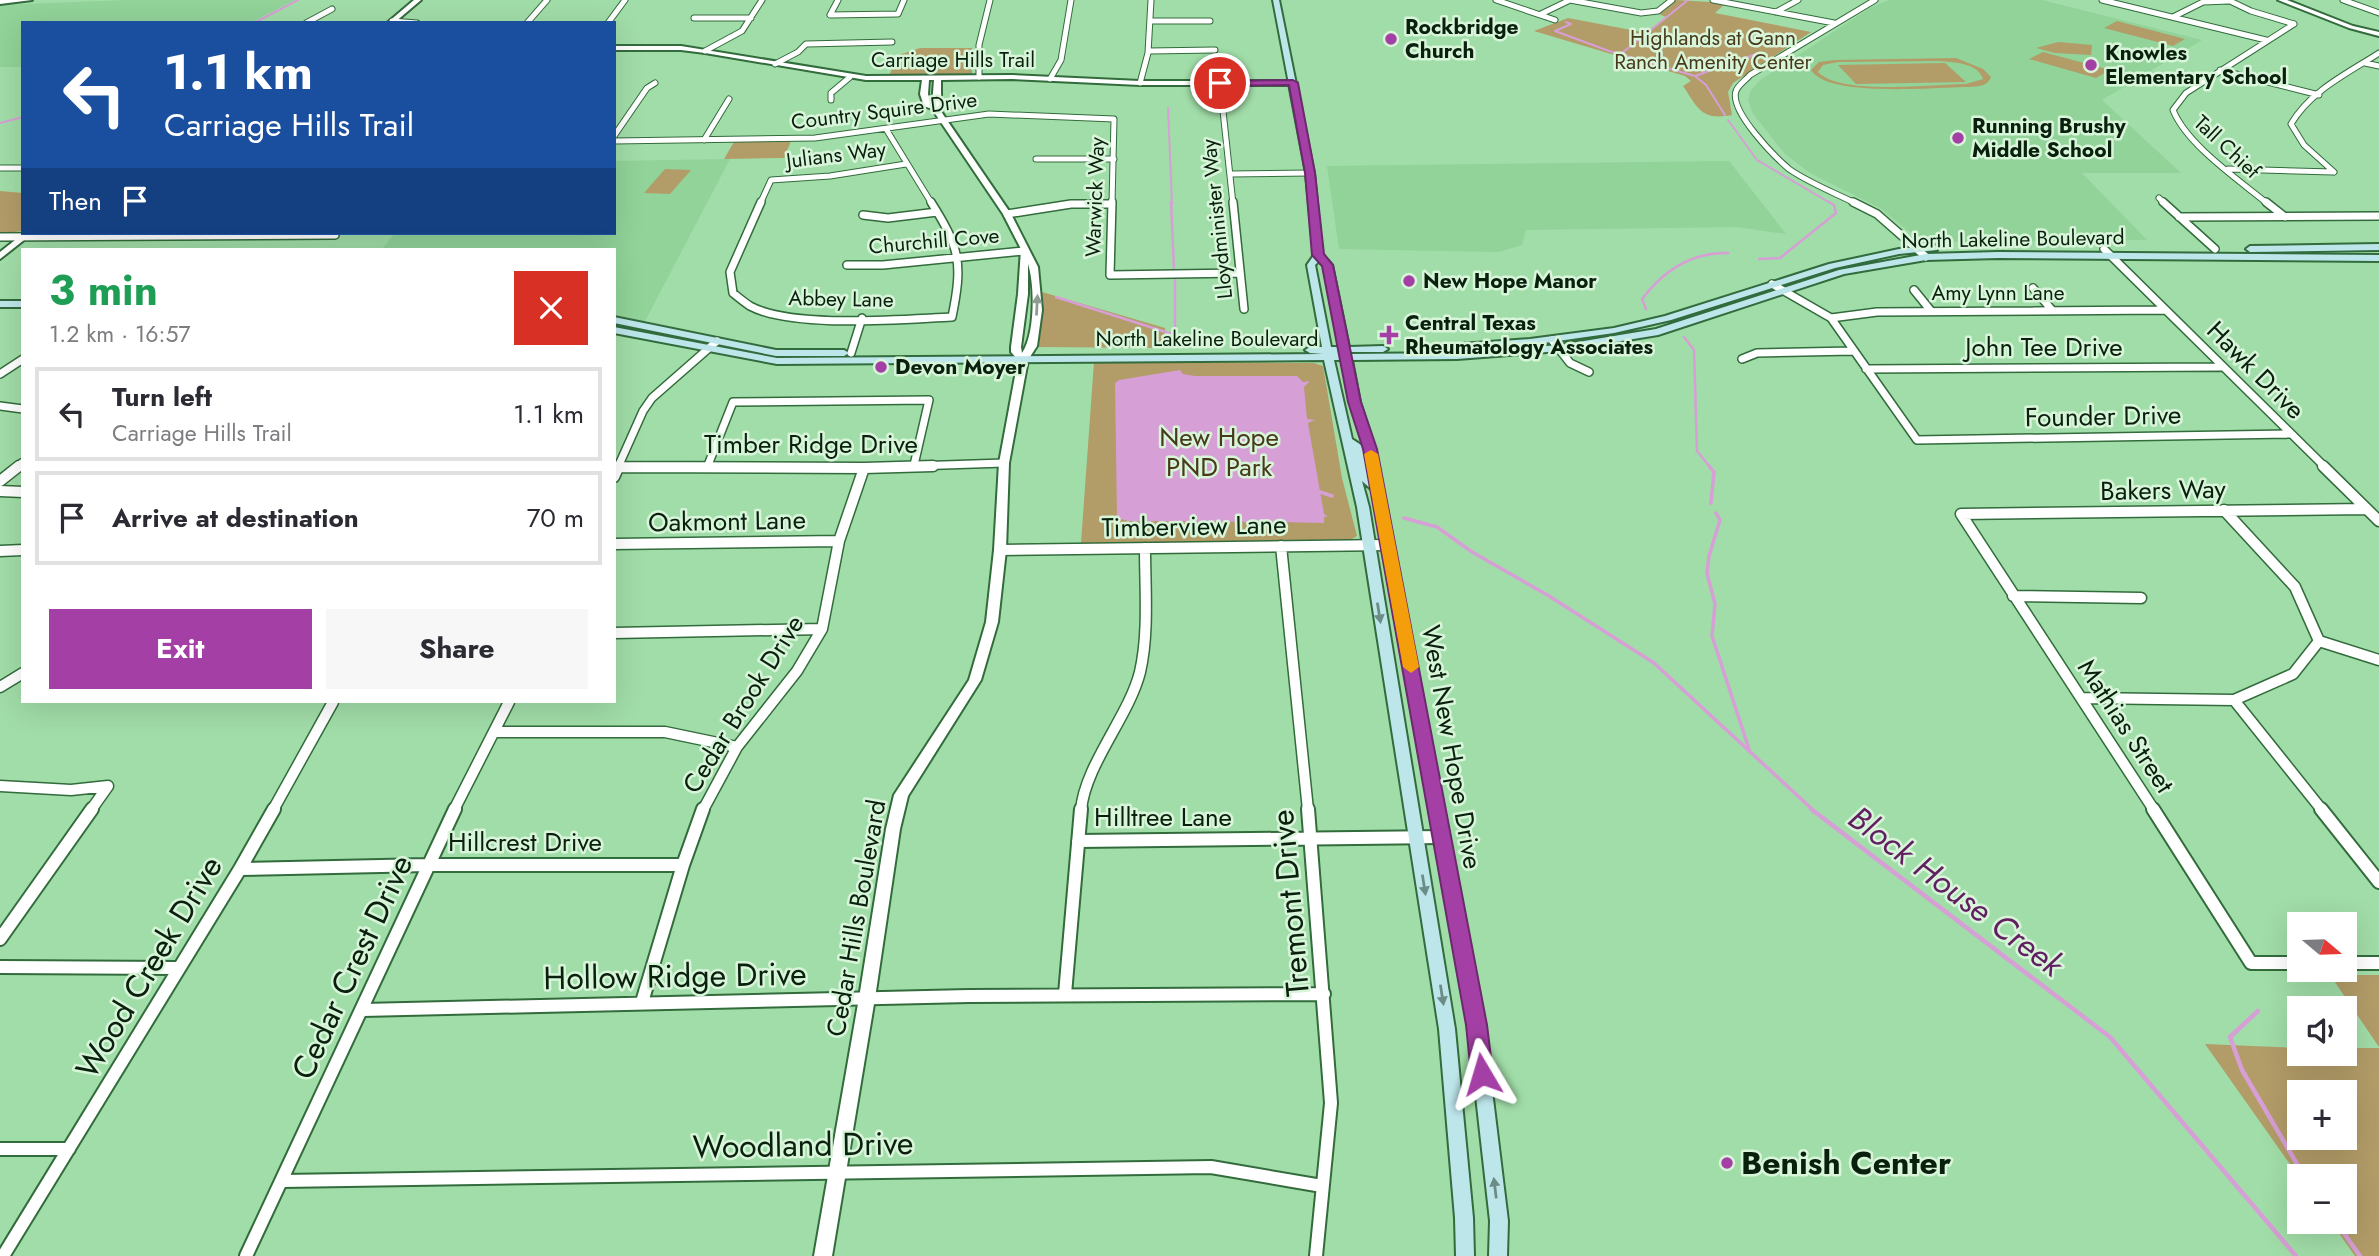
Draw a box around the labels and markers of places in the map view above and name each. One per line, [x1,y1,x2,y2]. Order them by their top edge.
place label: Rockbridge Church [1405,12,1519,66]
marker: Rockbridge Church [1383,31,1399,47]
place label: Knowles Elementary School [2105,38,2287,92]
pin [1190,53,1250,113]
marker: Knowles Elementary School [2083,57,2099,73]
place label: Running Brushy Middle School [1972,111,2127,165]
marker: Running Brushy Middle School [1950,130,1966,146]
place label: New Hope Manor [1423,266,1597,296]
marker: New Hope Manor [1401,273,1417,289]
place label: Central Texas Rheumatology Associates [1405,308,1654,362]
marker: Central Texas Rheumatology Associates [1379,325,1399,345]
place label: Devon Moyer [895,352,1026,382]
marker: Devon Moyer [873,359,889,375]
place label: Benish Center [1741,1140,1951,1186]
marker: Benish Center [1719,1155,1735,1171]

